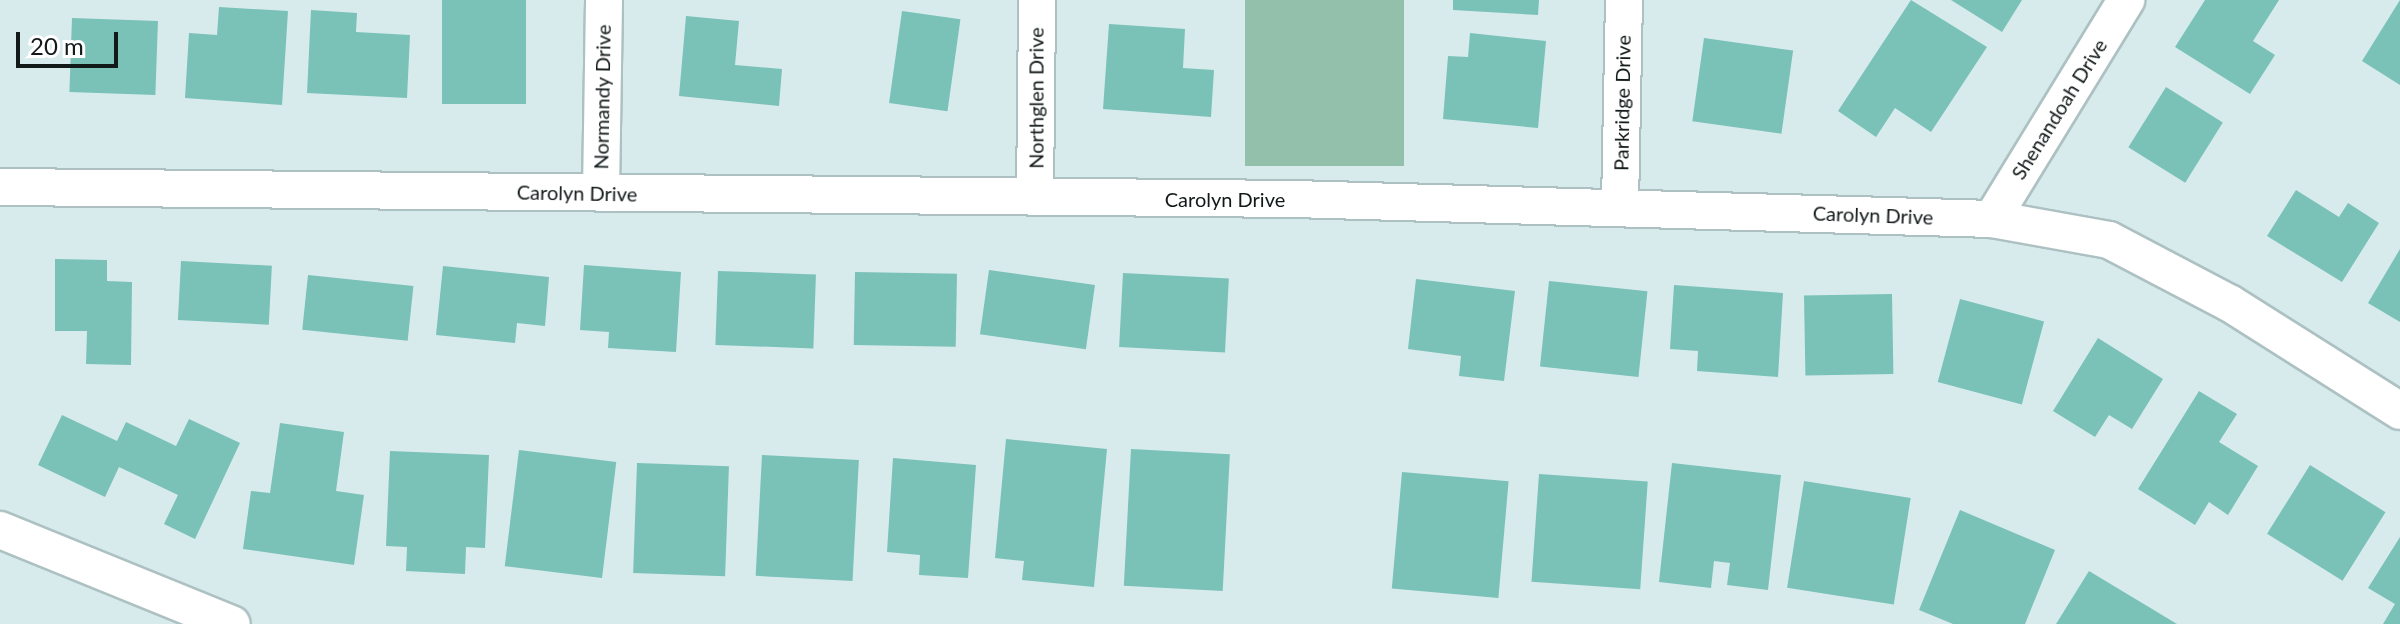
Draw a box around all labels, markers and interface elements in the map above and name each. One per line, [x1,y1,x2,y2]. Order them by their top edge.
scale bar [20,16,122,66]
street label: Normandy Drive [589,24,615,170]
street label: Northglen Drive [1024,27,1048,169]
text: 20 m [30,31,84,60]
street label: Shenandoah Drive [2006,34,2112,184]
street label: Parkridge Drive [1609,35,1635,171]
street label: Carolyn Drive [517,180,637,206]
street label: Carolyn Drive [1165,187,1285,211]
street label: Carolyn Drive [1812,201,1934,229]

